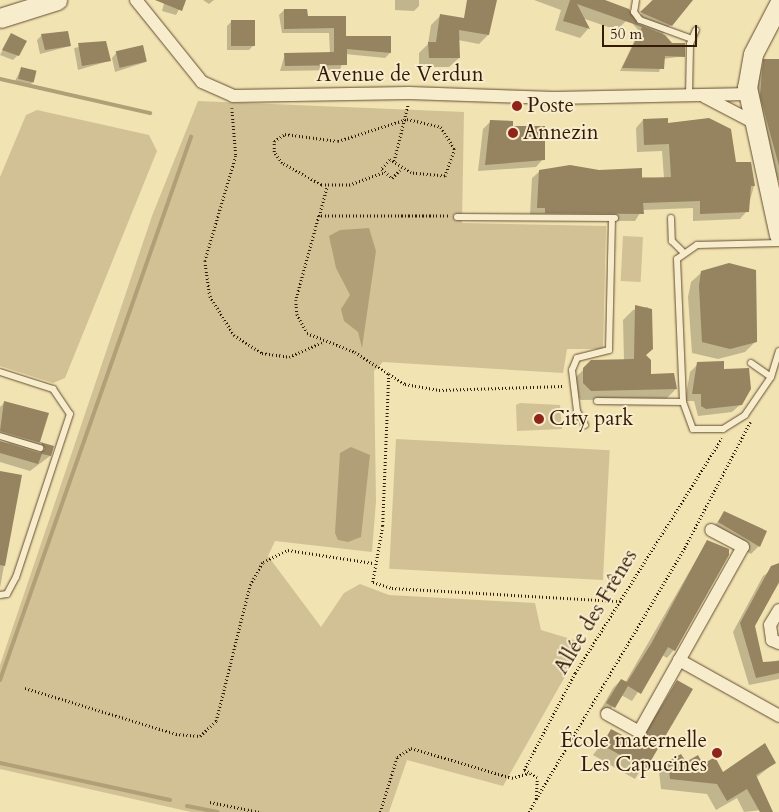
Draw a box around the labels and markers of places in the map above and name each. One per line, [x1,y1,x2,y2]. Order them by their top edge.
place label: Poste [527,93,574,119]
marker: Poste [511,100,523,112]
place label: Annezin [523,120,599,146]
marker: Annezin [507,127,519,139]
place label: City park [549,406,633,432]
marker: City park [533,413,545,425]
place label: École maternelle Les Capucines [560,728,707,778]
marker: École maternelle Les Capucines [711,747,723,759]

